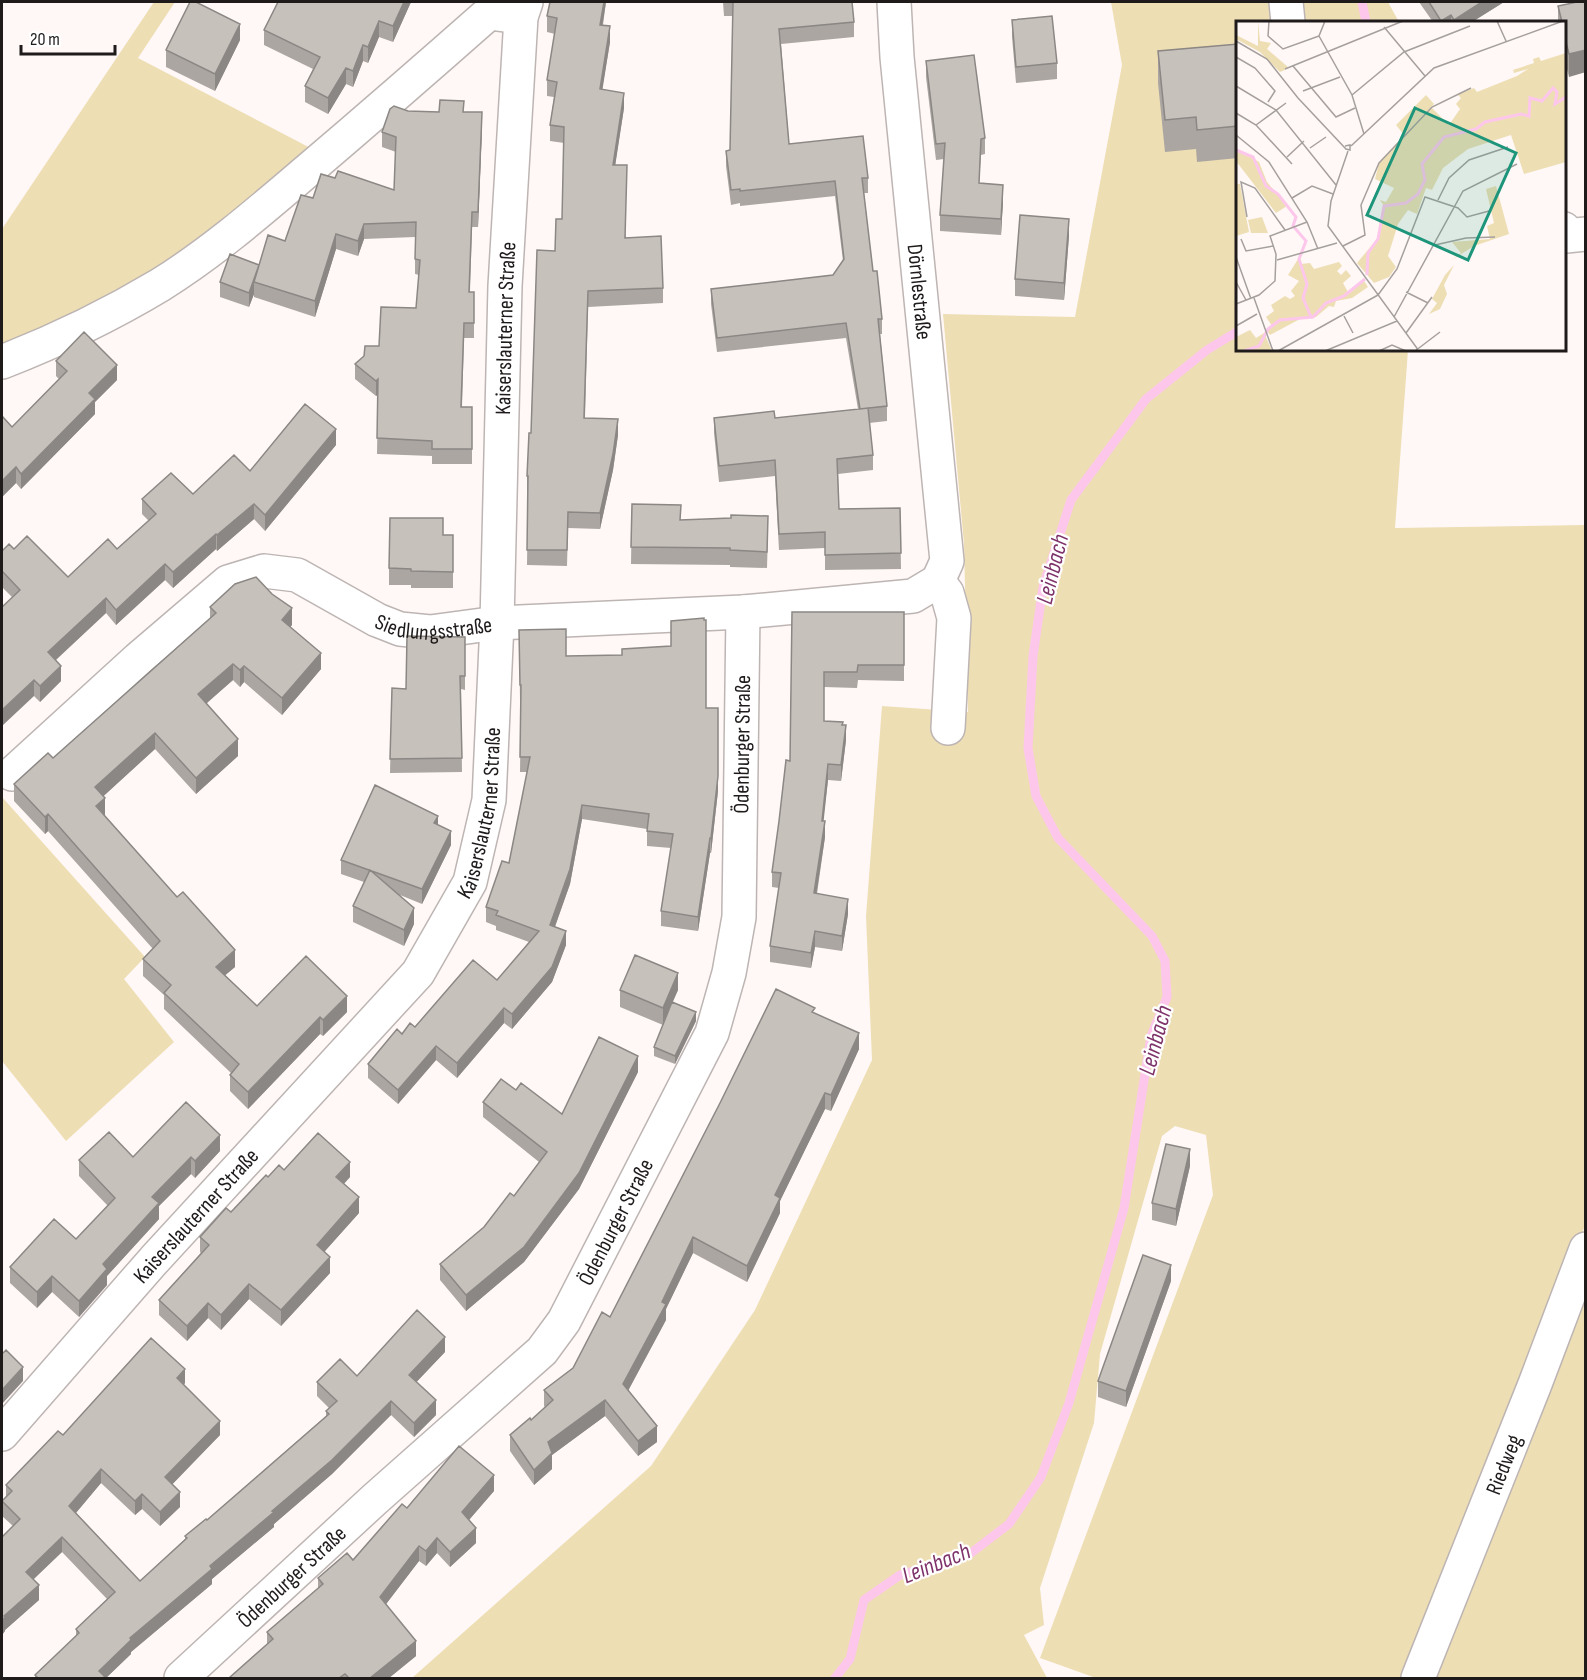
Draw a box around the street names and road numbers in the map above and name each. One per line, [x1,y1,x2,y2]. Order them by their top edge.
street label: Kaiserslauterner Straße [490,241,523,415]
street label: Dörnlestraße [901,243,937,341]
street label: Siedlungsstraße [371,609,494,647]
street label: Ödenburger Straße [728,675,757,814]
street label: Kaiserslauterner Straße [451,727,507,904]
street label: Kaiserslauterner Straße [128,1143,265,1289]
street label: Ödenburger Straße [573,1155,660,1290]
street label: Riedweg [1480,1431,1529,1499]
street label: Ödenburger Straße [232,1521,352,1634]

